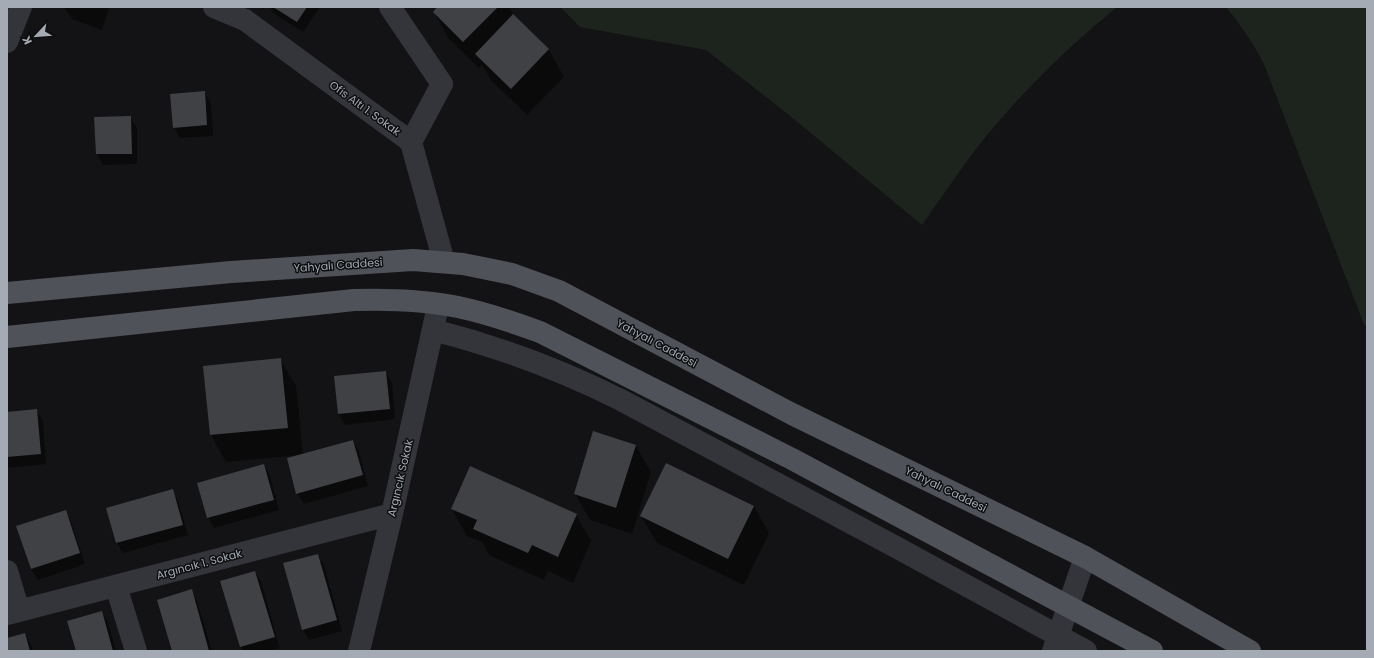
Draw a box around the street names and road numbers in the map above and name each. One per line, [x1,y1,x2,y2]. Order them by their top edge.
street label: Ofis Altı 1. Sokak [326,77,404,139]
street label: Yahyalı Caddesi [293,254,383,276]
street label: Yahyalı Caddesi [614,315,700,371]
street label: Argıncık Sokak [383,437,417,518]
street label: Yahyalı Caddesi [903,462,990,516]
street label: Argıncık 1. Sokak [155,545,244,583]

